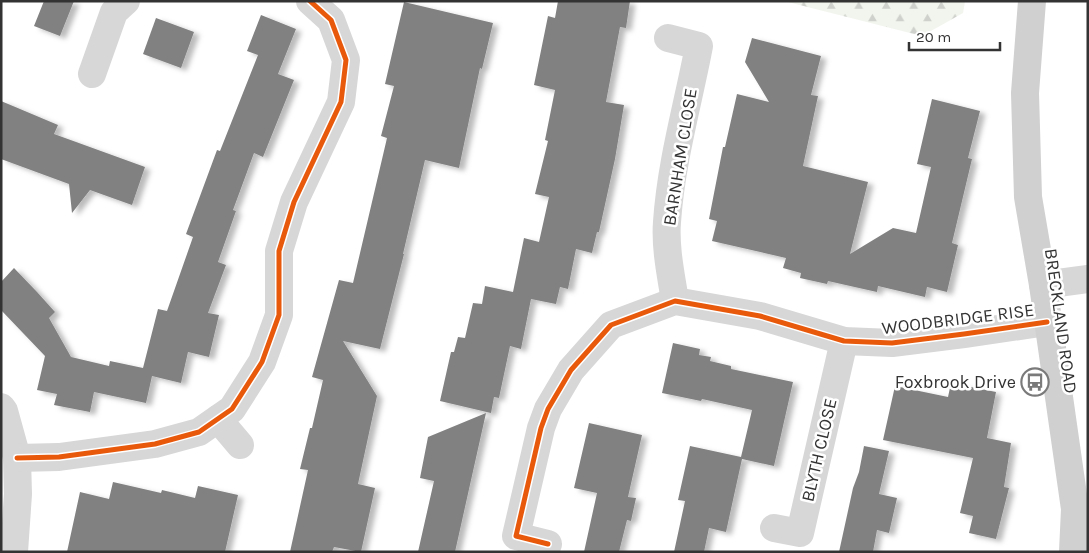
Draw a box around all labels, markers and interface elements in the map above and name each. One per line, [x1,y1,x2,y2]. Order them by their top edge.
scale bar [909,20,1000,52]
text: 20 m [916,28,951,46]
street label: BARNHAM CLOSE [658,87,702,227]
street label: BRECKLAND ROAD [1040,247,1082,395]
street label: WOODBRIDGE RISE [881,299,1035,339]
bus stop icon: Foxbrook Drive [1020,367,1050,397]
place label: Foxbrook Drive [895,371,1016,393]
street label: BLYTH CLOSE [796,396,842,504]

